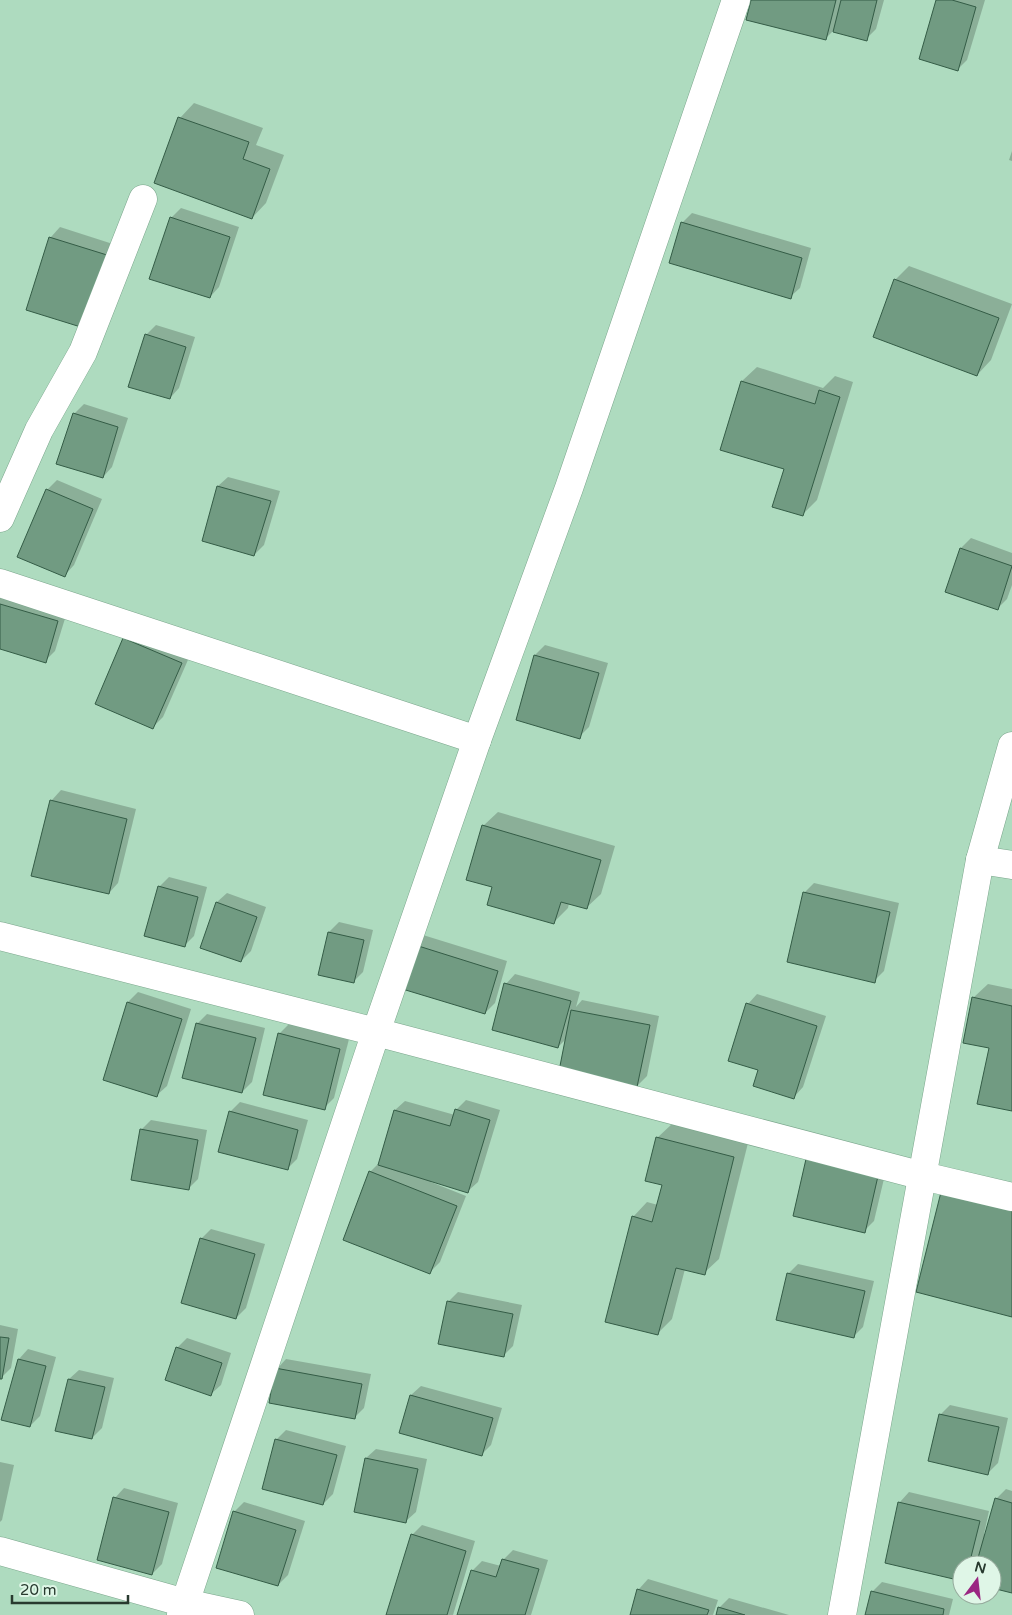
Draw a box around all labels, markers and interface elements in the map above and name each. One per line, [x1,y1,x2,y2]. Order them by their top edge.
north arrow [952,1555,1002,1605]
text: N [973,1558,988,1578]
scale bar [12,1572,129,1604]
text: 20 m [20,1581,57,1599]

